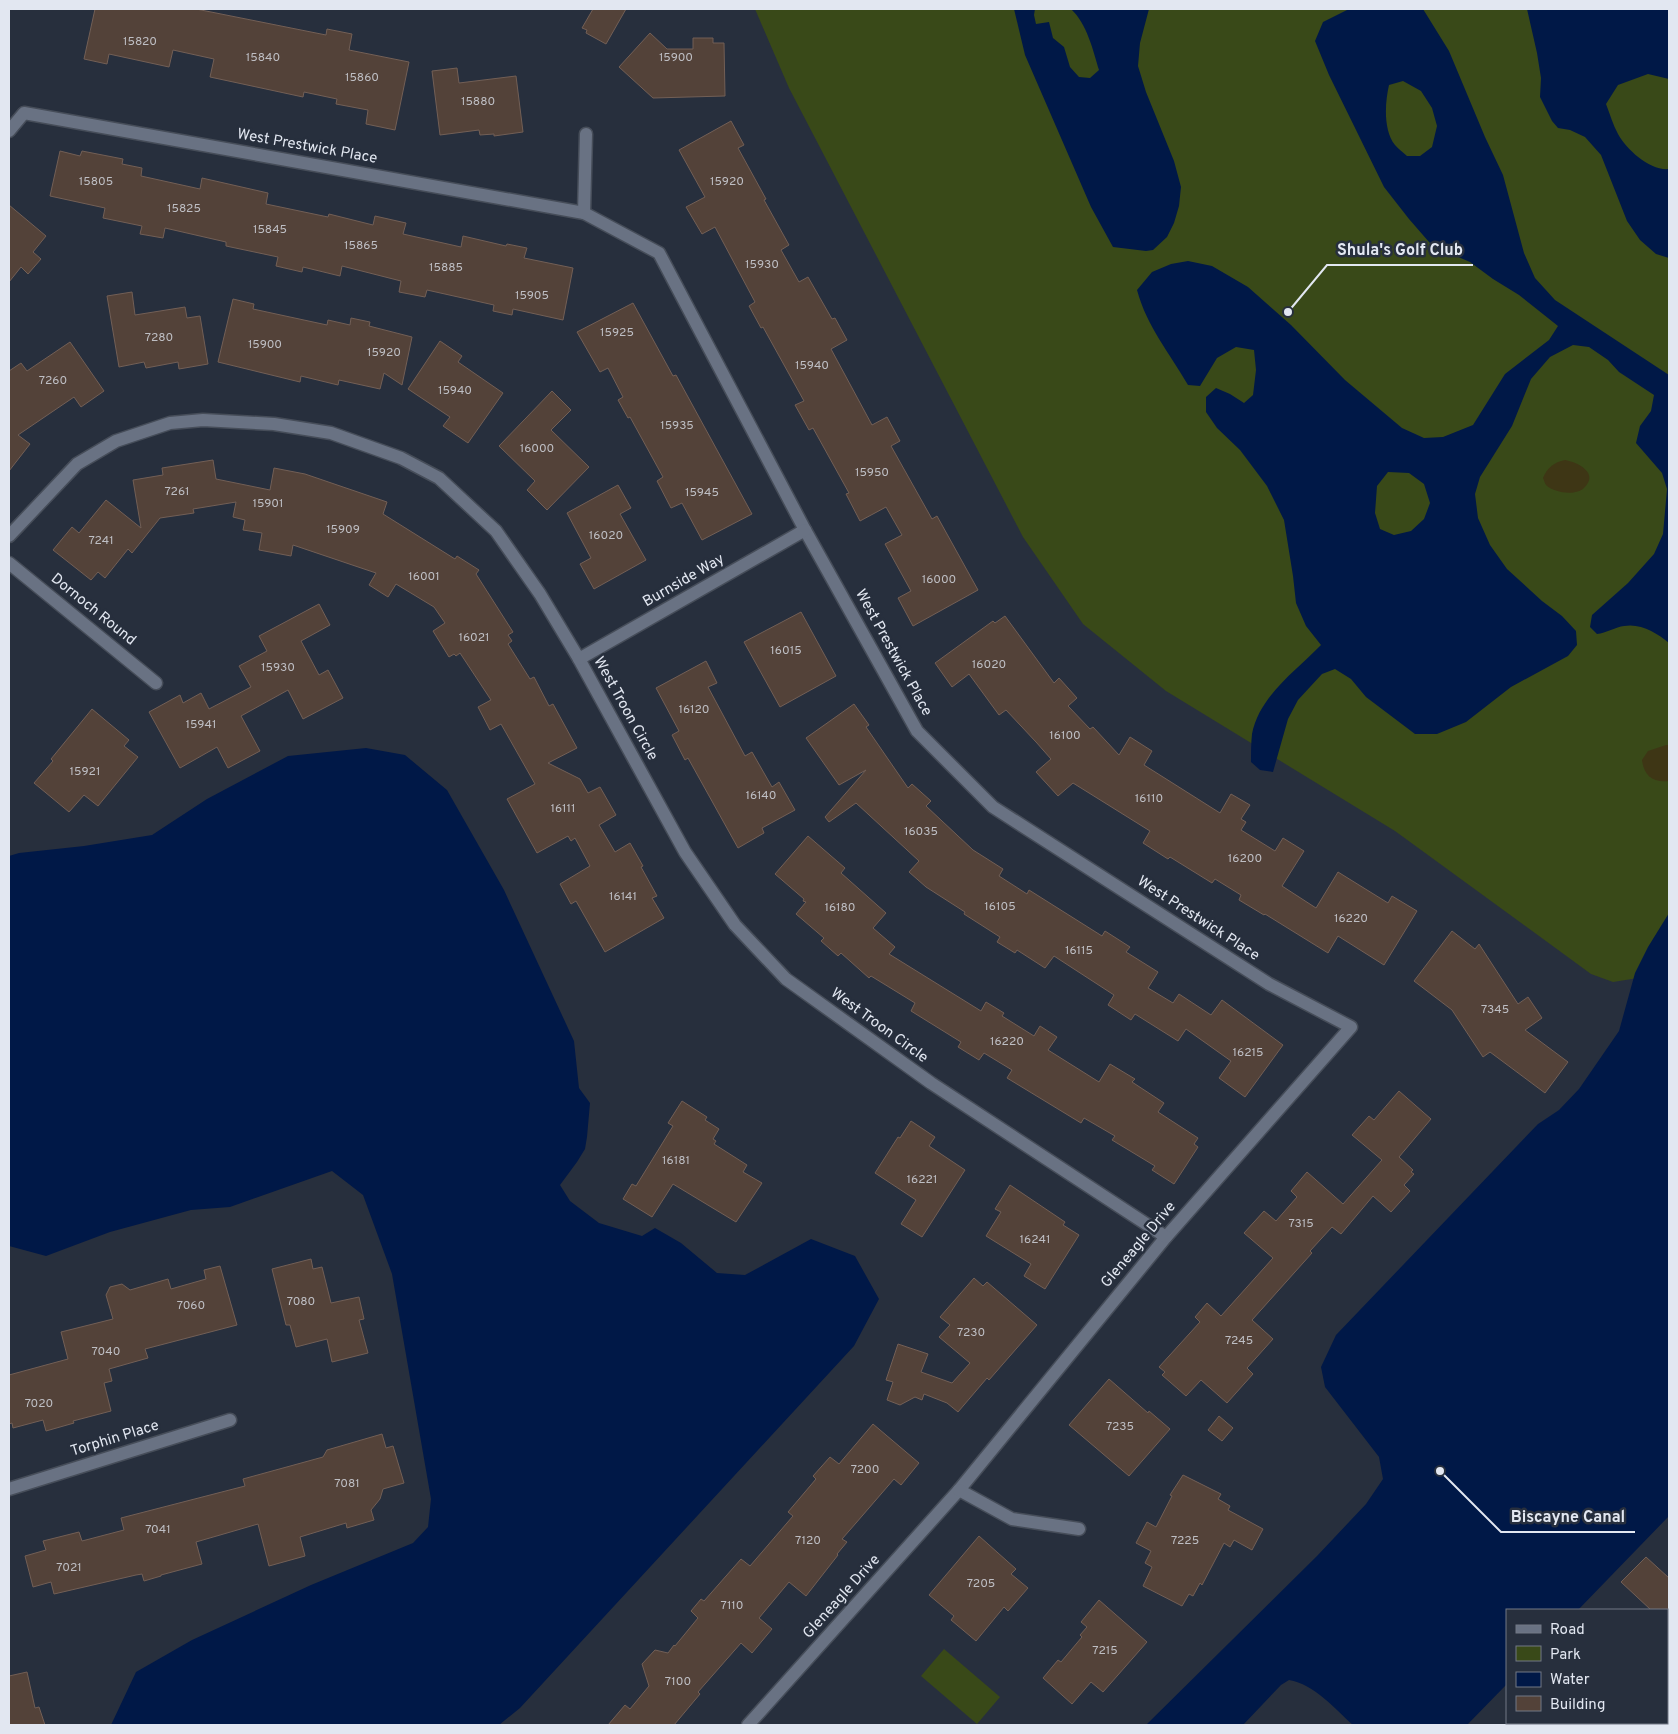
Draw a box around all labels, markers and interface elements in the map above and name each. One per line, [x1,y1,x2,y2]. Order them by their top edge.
house number: 15820 [123,34,157,50]
house number: 15840 [246,50,280,66]
house number: 15900 [659,50,693,66]
house number: 15860 [345,70,379,86]
house number: 15880 [461,94,495,110]
street label: West Prestwick Place [235,125,379,169]
house number: 15805 [79,174,113,190]
house number: 15920 [710,174,744,190]
house number: 15825 [167,201,201,217]
house number: 15845 [253,222,287,238]
callout: Shula's Golf Club [1327,234,1473,265]
house number: 15865 [344,238,378,254]
text: Shula's Golf Club [1337,241,1463,261]
house number: 15930 [745,257,779,273]
house number: 15885 [429,260,463,276]
house number: 15905 [515,288,549,304]
house number: 15925 [600,325,634,341]
house number: 7280 [145,330,173,346]
house number: 15900 [248,337,282,353]
house number: 15920 [367,345,401,361]
house number: 15940 [795,358,829,374]
house number: 7260 [39,373,67,389]
house number: 15940 [438,383,472,399]
house number: 15935 [660,418,694,434]
house number: 16000 [520,441,554,457]
house number: 15950 [855,465,889,481]
house number: 7261 [164,484,190,500]
house number: 15945 [685,485,719,501]
house number: 15901 [252,496,284,512]
house number: 15909 [326,522,360,538]
house number: 16020 [589,528,623,544]
house number: 7241 [88,533,114,549]
street label: Burnside Way [640,550,728,612]
house number: 16001 [408,569,440,585]
street label: Dornoch Round [46,570,140,650]
house number: 16000 [922,572,956,588]
street label: West Prestwick Place [850,586,936,720]
house number: 16021 [458,630,490,646]
house number: 16015 [770,643,802,659]
street label: West Troon Circle [589,654,661,764]
house number: 16020 [972,657,1006,673]
house number: 15930 [261,660,295,676]
house number: 16120 [678,702,710,718]
house number: 15941 [186,717,216,733]
house number: 16100 [1049,728,1081,744]
house number: 15921 [70,764,100,780]
house number: 16140 [745,788,777,804]
house number: 16110 [1135,791,1163,807]
house number: 16111 [550,801,576,817]
house number: 16035 [904,824,938,840]
house number: 16200 [1228,851,1262,867]
street label: West Prestwick Place [1133,872,1263,966]
house number: 16141 [609,889,637,905]
house number: 16105 [984,899,1016,915]
house number: 16180 [824,900,856,916]
house number: 16220 [1334,911,1368,927]
house number: 16115 [1065,943,1093,959]
street label: West Troon Circle [827,984,931,1068]
house number: 7345 [1481,1002,1509,1018]
house number: 16220 [990,1034,1024,1050]
house number: 16215 [1233,1045,1263,1061]
house number: 16181 [662,1153,690,1169]
house number: 16221 [907,1172,937,1188]
street label: Gleneagle Drive [1097,1198,1181,1292]
house number: 7315 [1288,1216,1314,1232]
house number: 16241 [1020,1232,1050,1248]
house number: 7080 [287,1294,315,1310]
house number: 7060 [177,1298,205,1314]
house number: 7230 [957,1325,985,1341]
house number: 7245 [1225,1333,1253,1349]
house number: 7040 [92,1344,120,1360]
house number: 7020 [25,1396,53,1412]
street label: Torphin Place [69,1417,161,1461]
house number: 7235 [1106,1419,1134,1435]
house number: 7200 [851,1462,879,1478]
house number: 7081 [334,1476,360,1492]
callout: Biscayne Canal [1501,1501,1635,1532]
text: Biscayne Canal [1511,1508,1625,1528]
house number: 7041 [145,1522,171,1538]
house number: 7120 [795,1533,821,1549]
house number: 7225 [1171,1533,1199,1549]
street label: Gleneagle Drive [799,1551,885,1643]
house number: 7021 [56,1560,82,1576]
house number: 7205 [967,1576,995,1592]
house number: 7110 [720,1598,744,1614]
legend [1506,1609,1668,1724]
text: Road [1550,1621,1585,1640]
house number: 7215 [1092,1643,1118,1659]
text: Park [1550,1646,1581,1665]
text: Water [1550,1671,1590,1690]
house number: 7100 [665,1674,691,1690]
text: Building [1550,1696,1605,1715]

